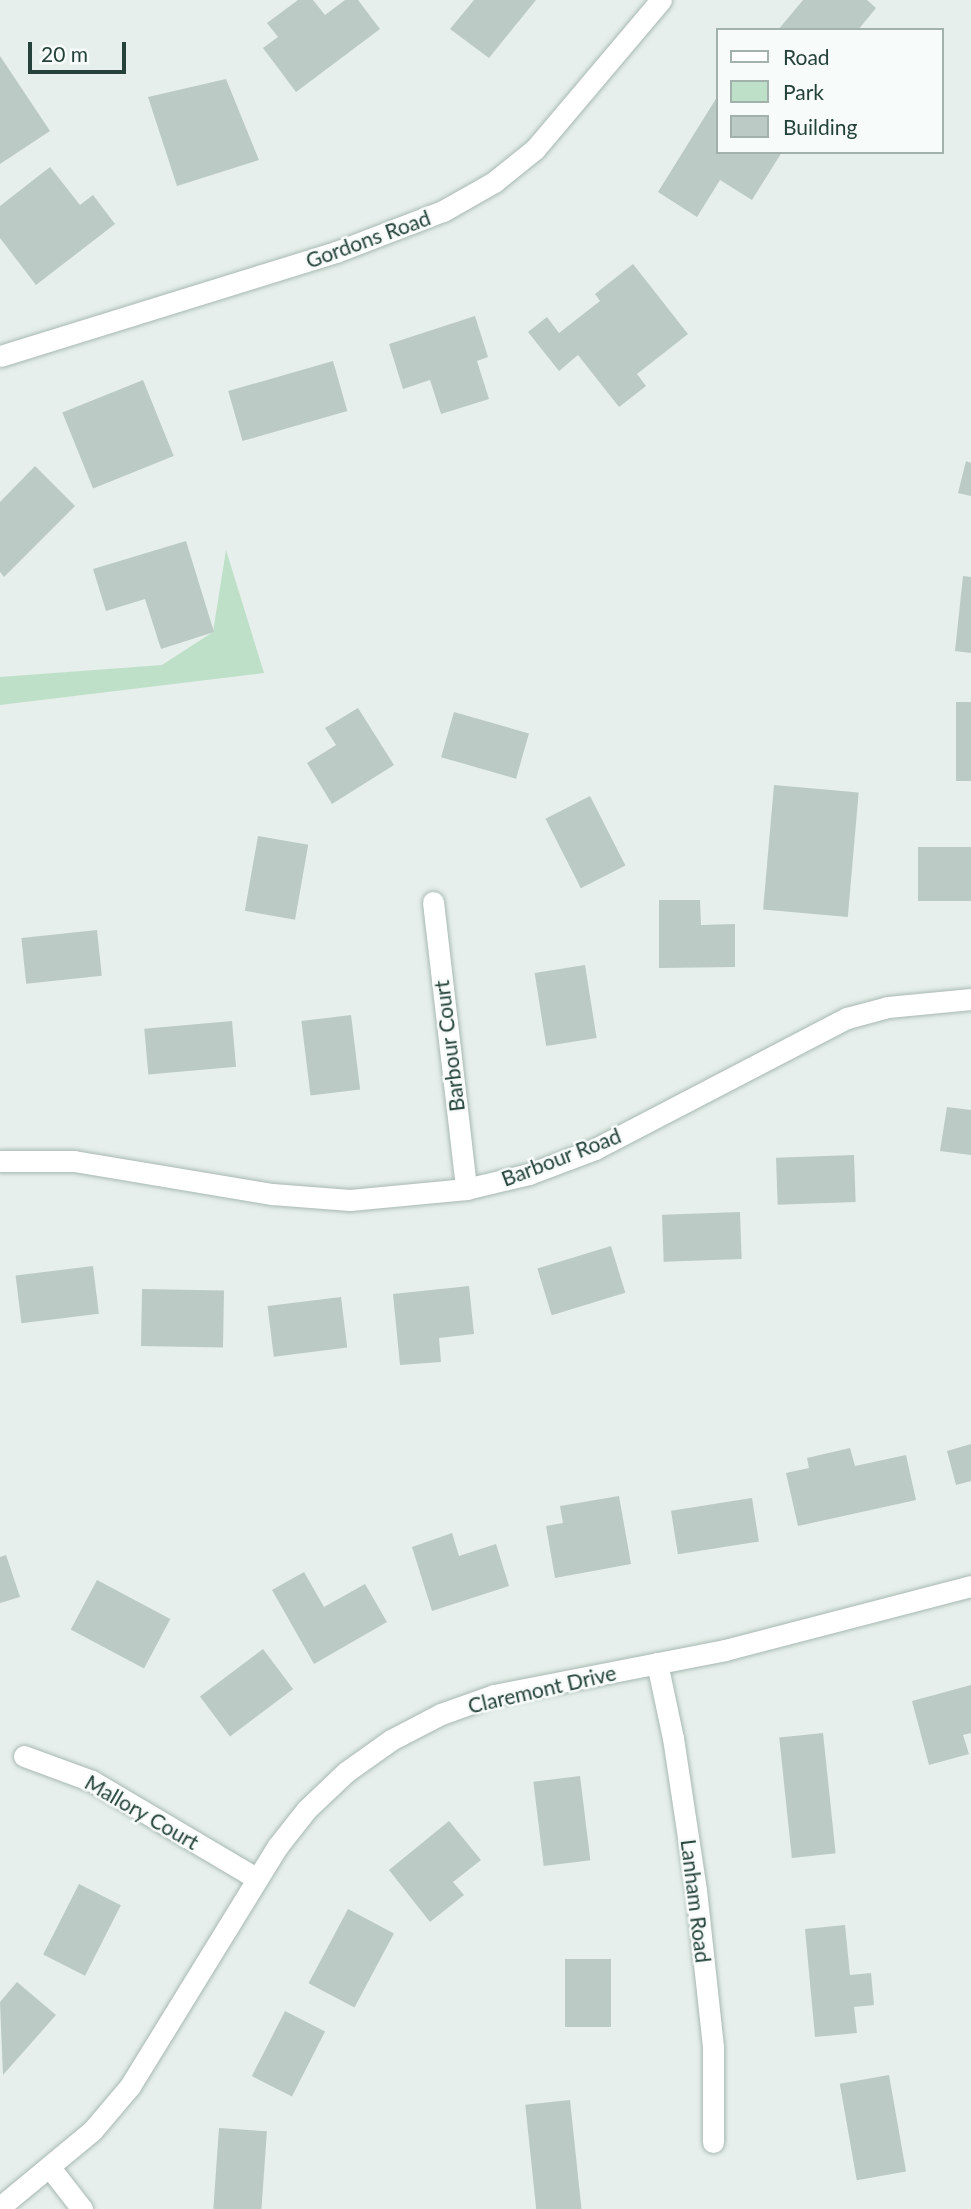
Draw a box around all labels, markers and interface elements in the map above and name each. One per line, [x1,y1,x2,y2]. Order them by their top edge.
scale bar [32,28,130,72]
legend [716,28,943,154]
text: 20 m [41,41,88,66]
text: Road [783,44,830,69]
text: Park [783,79,824,104]
text: Building [783,114,858,139]
street label: Gordons Road [302,205,434,273]
street label: Barbour Court [428,979,470,1113]
street label: Barbour Road [497,1123,625,1191]
street label: Claremont Drive [465,1660,619,1718]
street label: Mallory Court [80,1769,204,1855]
street label: Lanham Road [676,1838,716,1964]

